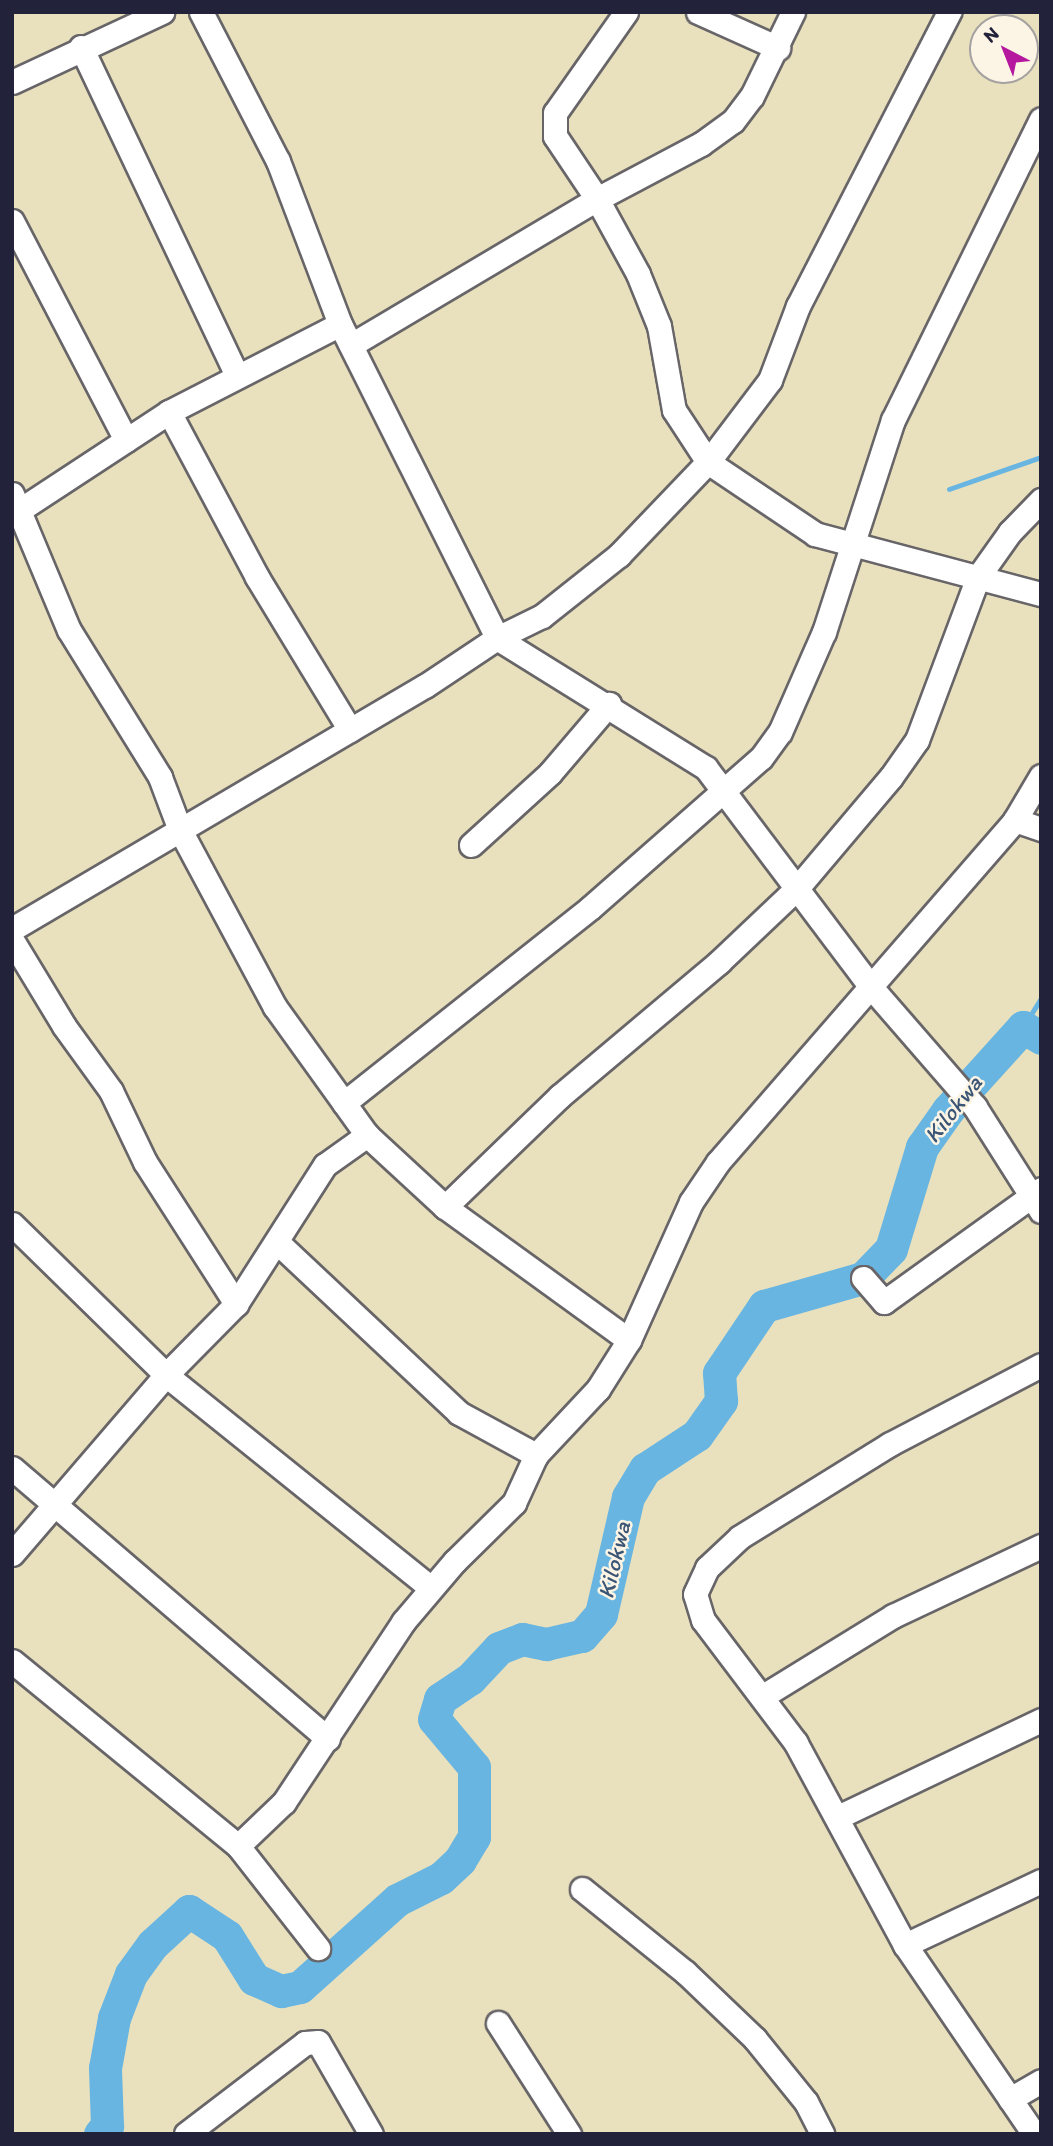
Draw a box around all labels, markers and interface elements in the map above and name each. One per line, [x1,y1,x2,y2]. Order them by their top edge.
north arrow [969,14,1039,84]
text: N [978,22,1003,47]
water label: Kilokwa [918,1070,988,1148]
water label: Kilokwa [592,1519,636,1601]

